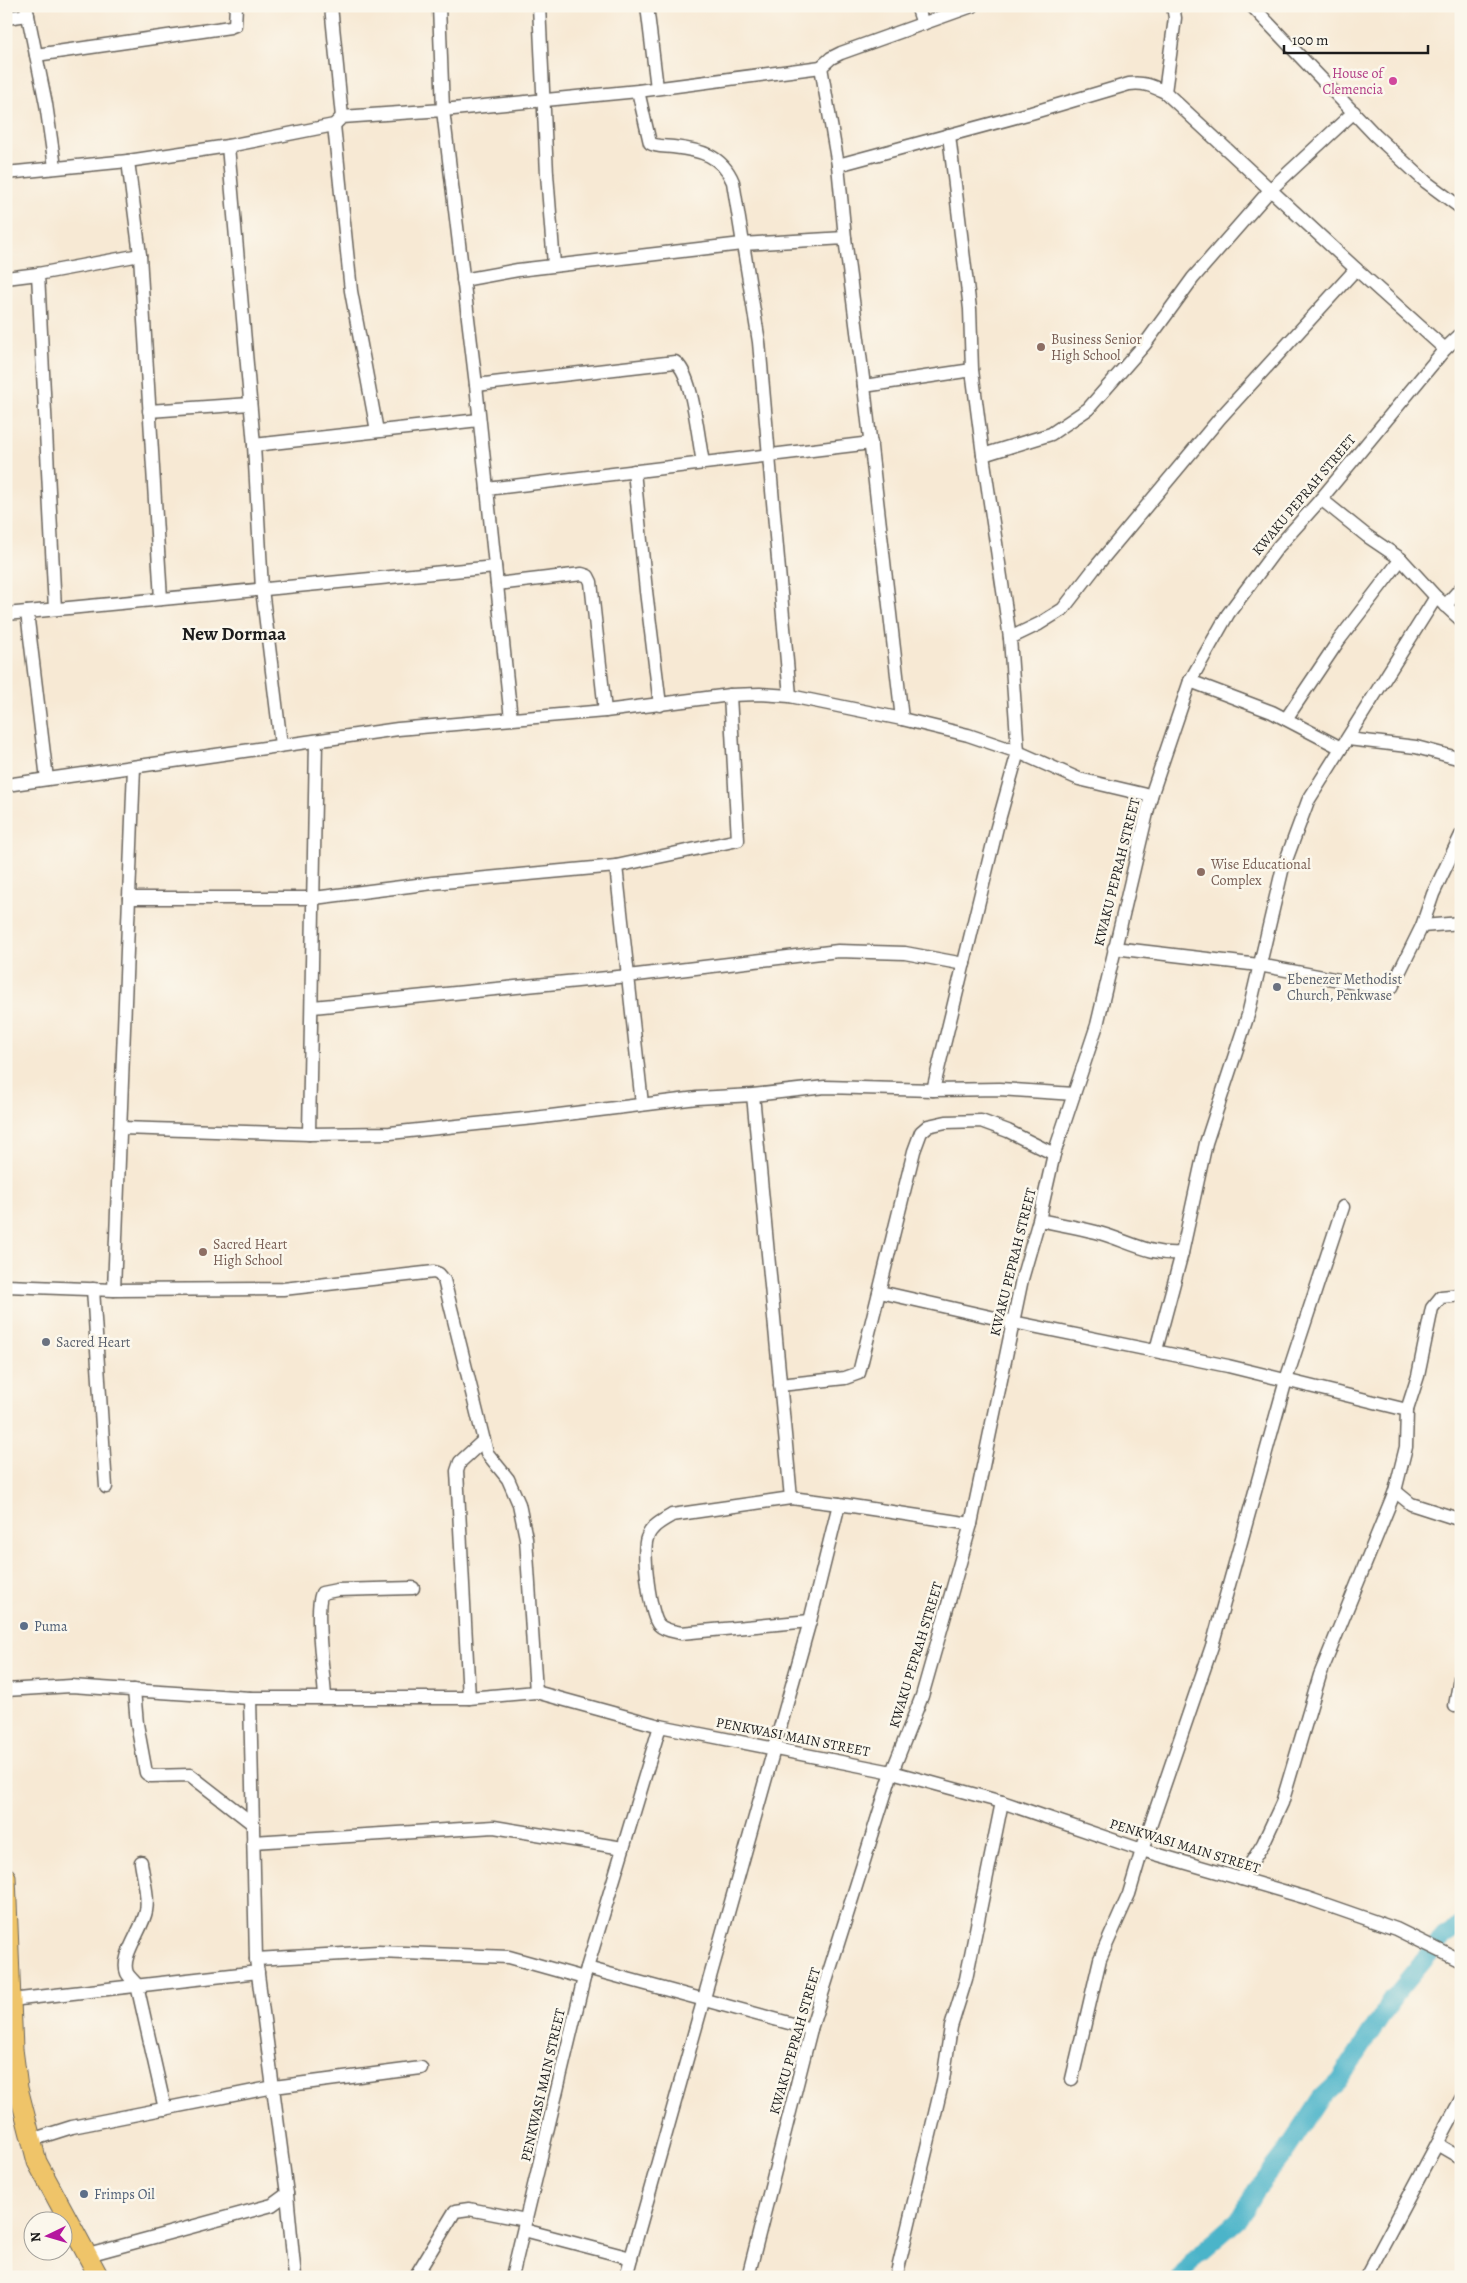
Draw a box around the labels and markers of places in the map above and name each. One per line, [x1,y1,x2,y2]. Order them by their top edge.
place label: House of Clemencia [1323,64,1385,99]
marker: House of Clemencia [1387,75,1399,87]
place label: Business Senior High School [1051,330,1142,365]
marker: Business Senior High School [1035,341,1047,353]
place label: Wise Educational Complex [1210,855,1311,890]
marker: Wise Educational Complex [1195,866,1207,878]
place label: Ebenezer Methodist Church, Penkwase [1287,970,1402,1005]
marker: Ebenezer Methodist Church, Penkwase [1271,981,1283,993]
place label: Sacred Heart High School [213,1235,288,1270]
marker: Sacred Heart High School [197,1246,209,1258]
place label: Sacred Heart [56,1333,131,1352]
marker: Sacred Heart [40,1336,52,1348]
place label: Puma [34,1617,68,1636]
marker: Puma [18,1620,30,1632]
place label: Frimps Oil [94,2185,155,2204]
marker: Frimps Oil [78,2188,90,2200]

